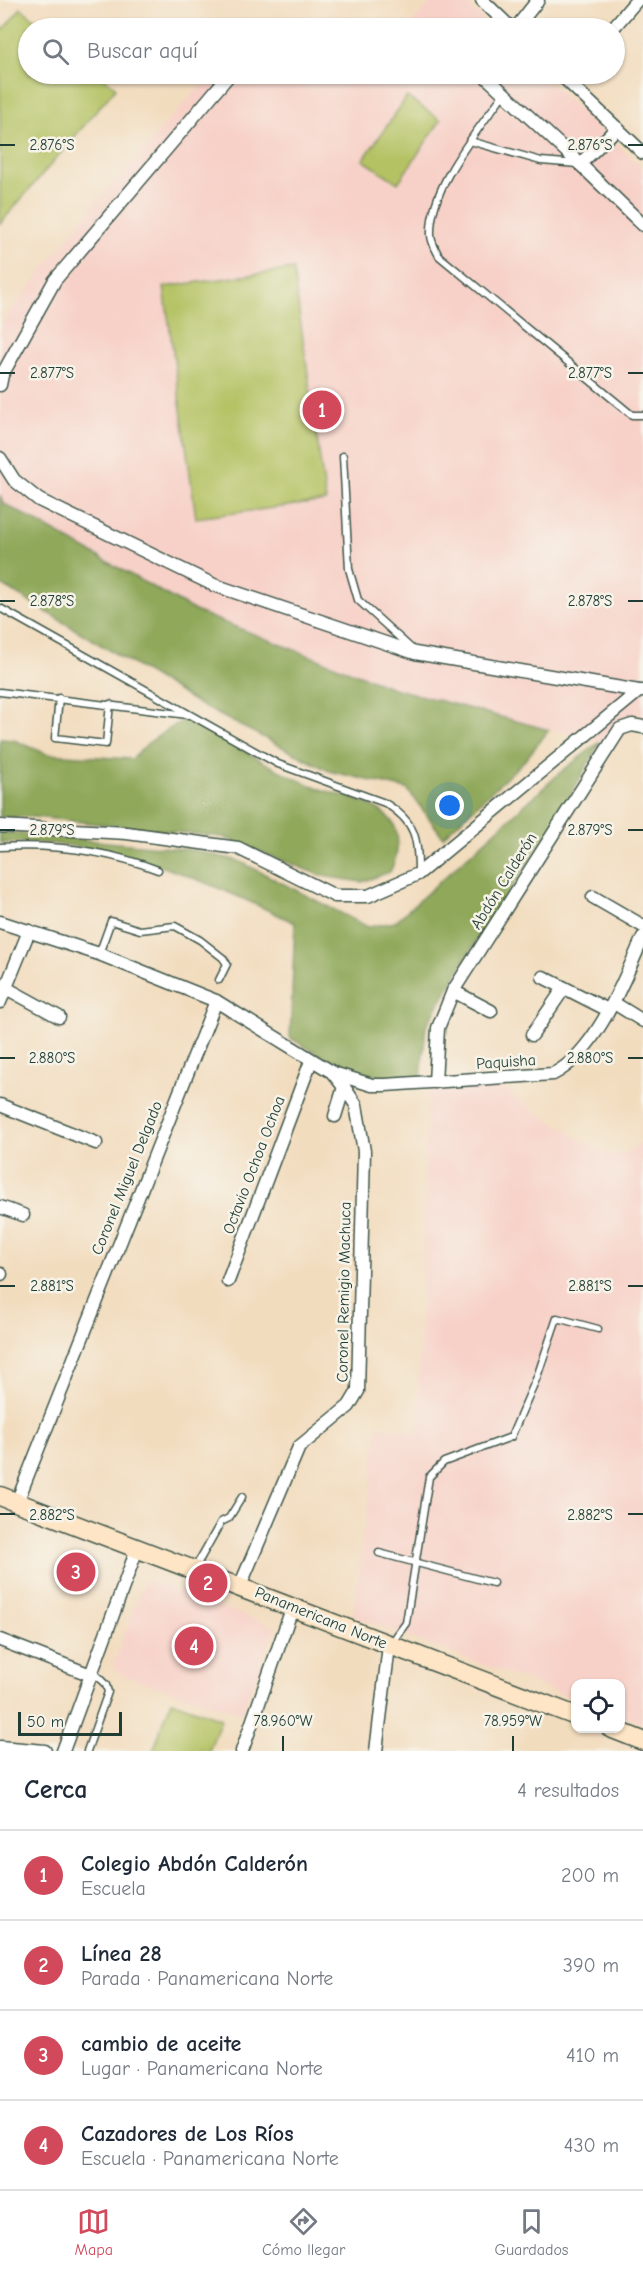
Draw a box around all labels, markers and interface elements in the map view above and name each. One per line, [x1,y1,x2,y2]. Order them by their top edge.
search box [18,18,625,84]
icon: search [39,35,72,68]
text: Buscar aquí [87,38,198,64]
text: 2.876°S [30,136,74,154]
text: 2.876°S [568,136,612,154]
text: 2.877°S [30,364,74,382]
text: 2.877°S [568,364,612,382]
pin: 1 [302,388,342,432]
text: 2.878°S [30,592,74,610]
text: 2.878°S [568,592,612,610]
your location [435,791,464,820]
text: 2.879°S [30,821,74,839]
text: 2.879°S [568,821,612,839]
street label: Abdón Calderón [467,829,541,933]
text: 2.880°S [29,1049,75,1067]
text: 2.880°S [567,1049,613,1067]
street label: Paquisha [475,1051,537,1073]
street label: Octavio Ochoa Ochoa [219,1093,289,1237]
street label: Coronel Miguel Delgado [88,1098,166,1258]
street label: Coronel Remigio Machuca [333,1201,355,1383]
text: 2.881°S [30,1277,74,1295]
text: 2.881°S [568,1277,612,1295]
text: 2.882°S [29,1506,75,1524]
text: 2.882°S [567,1506,613,1524]
pin: 3 [56,1550,96,1594]
pin: 2 [188,1560,228,1606]
street label: Panamericana Norte [252,1583,390,1653]
pin: 4 [174,1624,214,1668]
map controls [571,1679,625,1733]
button: locate [571,1679,625,1733]
scale bar [18,1709,122,1736]
text: 78.960°W [254,1712,312,1730]
text: 78.959°W [484,1712,542,1730]
text: 50 m [27,1713,64,1731]
text: Cerca [24,1775,88,1805]
text: 4 resultados [517,1779,619,1802]
text: Colegio Abdón Calderón [81,1851,308,1877]
text: 1 [40,1864,47,1887]
text: 200 m [561,1864,619,1887]
text: Escuela [81,1877,146,1900]
text: Línea 28 [81,1941,162,1967]
text: 2 [39,1954,48,1977]
text: 390 m [563,1954,619,1977]
text: Parada · Panamericana Norte [81,1967,333,1990]
text: cambio de aceite [81,2031,241,2057]
text: 3 [39,2044,48,2067]
text: 410 m [566,2044,619,2067]
text: Lugar · Panamericana Norte [81,2057,323,2080]
text: Cazadores de Los Ríos [81,2121,294,2147]
text: 4 [39,2134,48,2157]
text: 430 m [564,2134,619,2157]
text: Escuela · Panamericana Norte [81,2147,339,2170]
tab: Mapa [75,2205,113,2259]
tab: Cómo llegar [262,2205,345,2259]
tab: Guardados [494,2205,568,2259]

